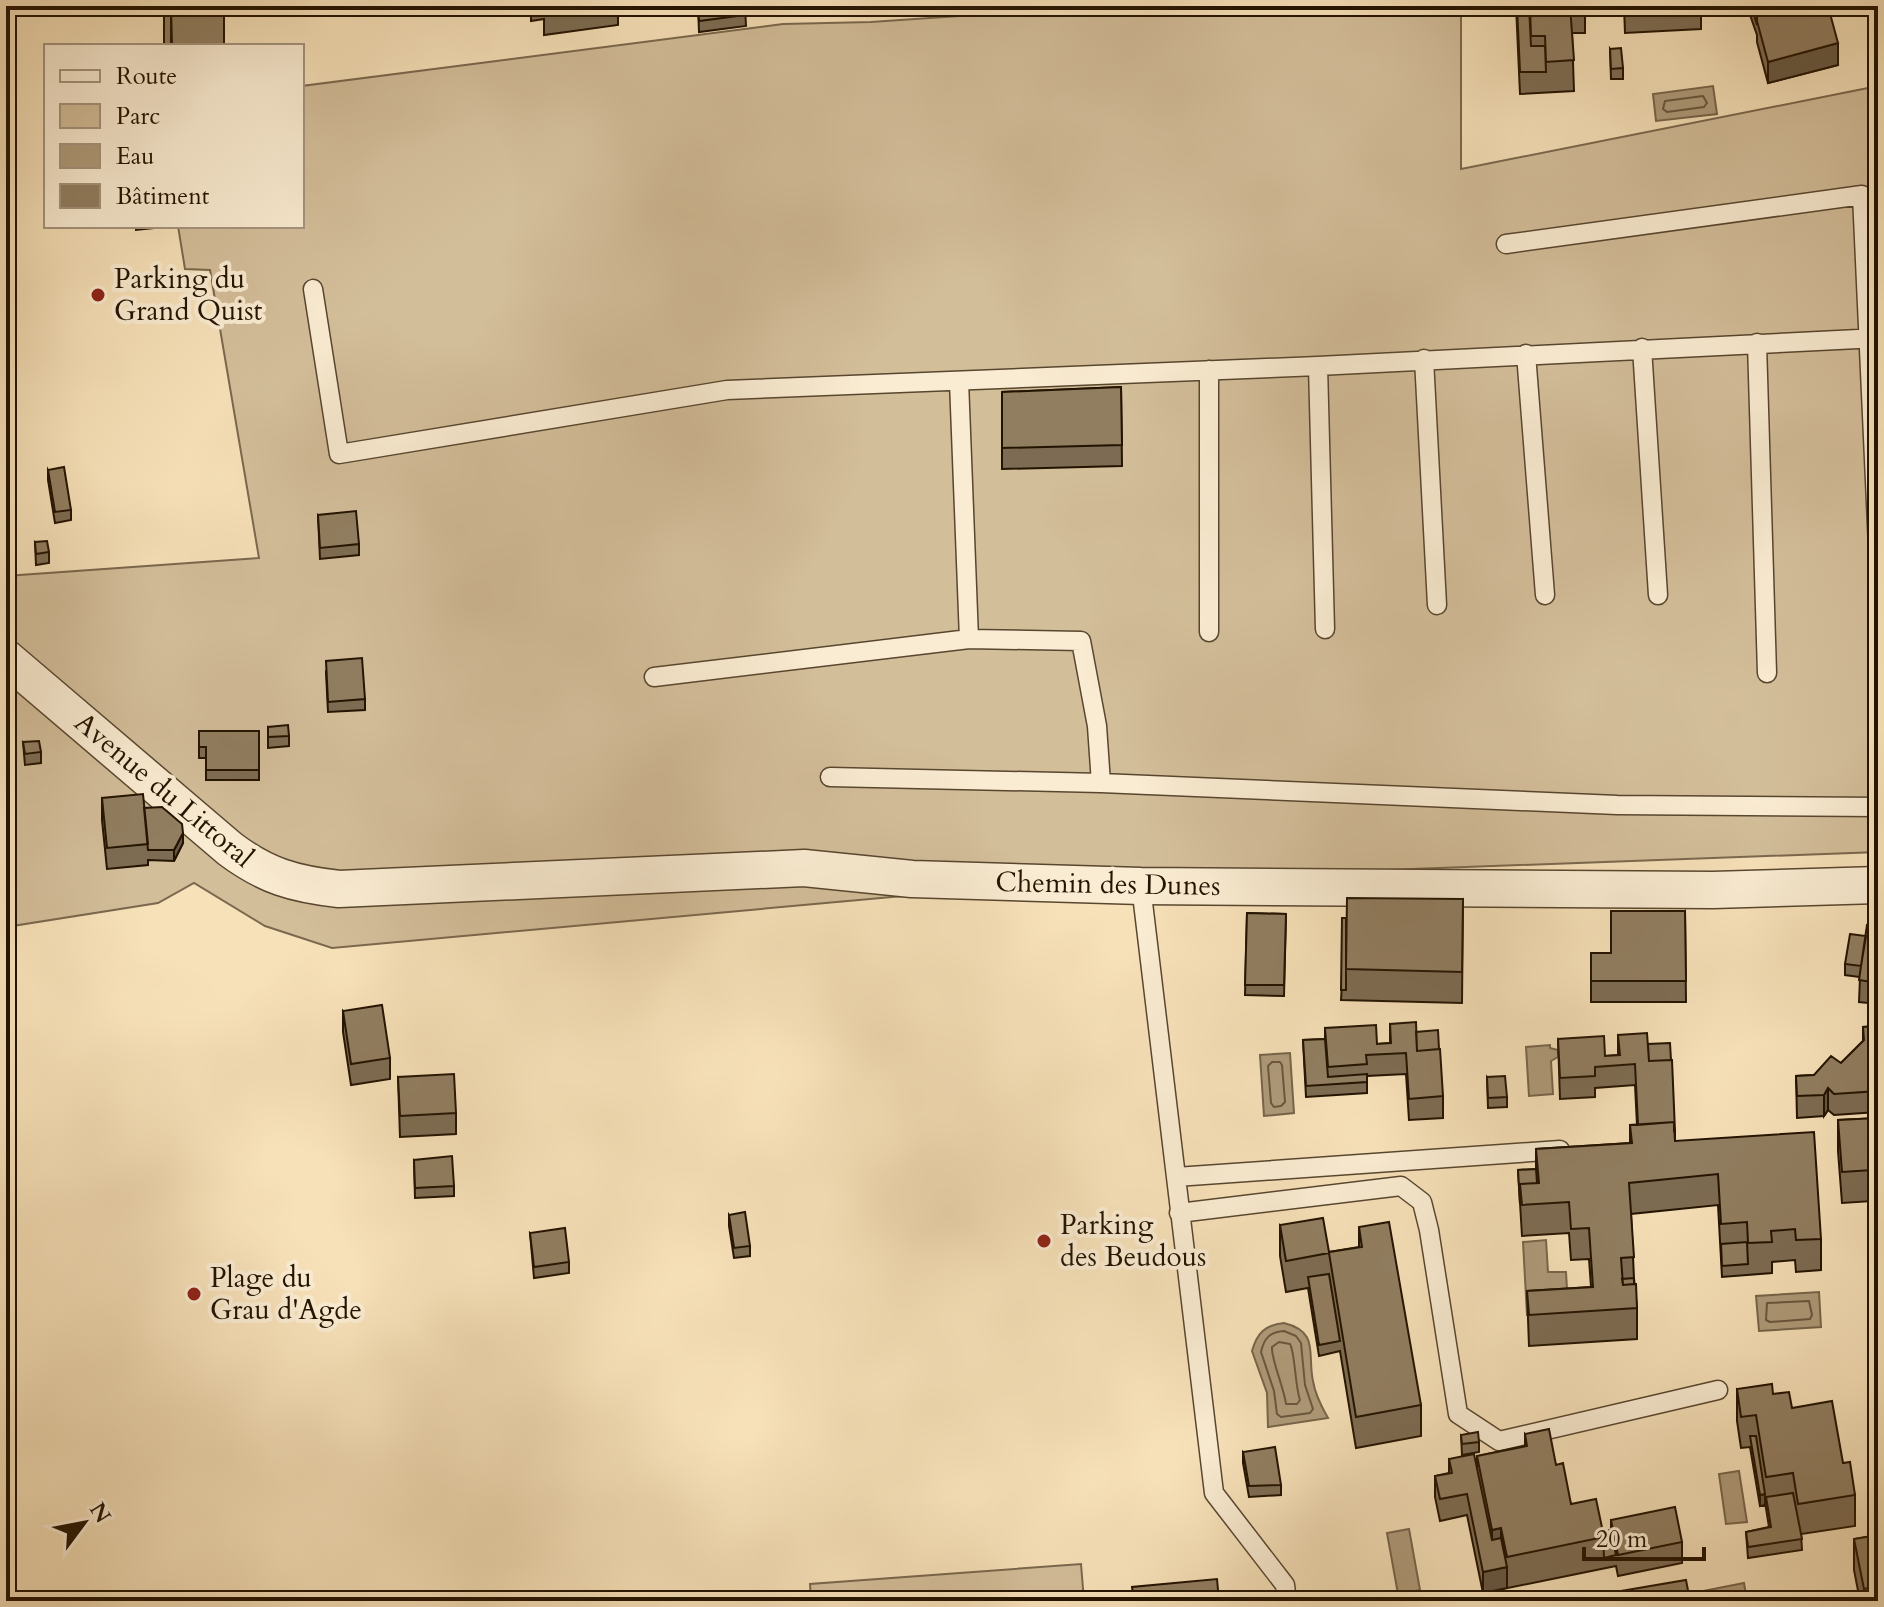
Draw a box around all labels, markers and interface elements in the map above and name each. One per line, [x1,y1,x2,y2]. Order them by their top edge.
legend [44,44,304,228]
text: Route [116,60,177,93]
text: Parc [116,100,160,133]
text: Eau [116,140,154,173]
text: Bâtiment [116,180,210,213]
place label: Parking du Grand Quist [114,260,263,330]
marker: Parking du Grand Quist [89,286,107,304]
street label: Avenue du Littoral [66,704,262,876]
street label: Chemin des Dunes [995,863,1221,905]
place label: Parking des Beudous [1060,1206,1206,1276]
marker: Parking des Beudous [1035,1232,1053,1250]
place label: Plage du Grau d'Agde [210,1259,362,1329]
marker: Plage du Grau d'Agde [185,1285,203,1303]
north arrow [44,1483,124,1563]
text: N [82,1497,118,1529]
scale bar [1584,1511,1704,1561]
text: 20 m [1596,1523,1648,1556]

